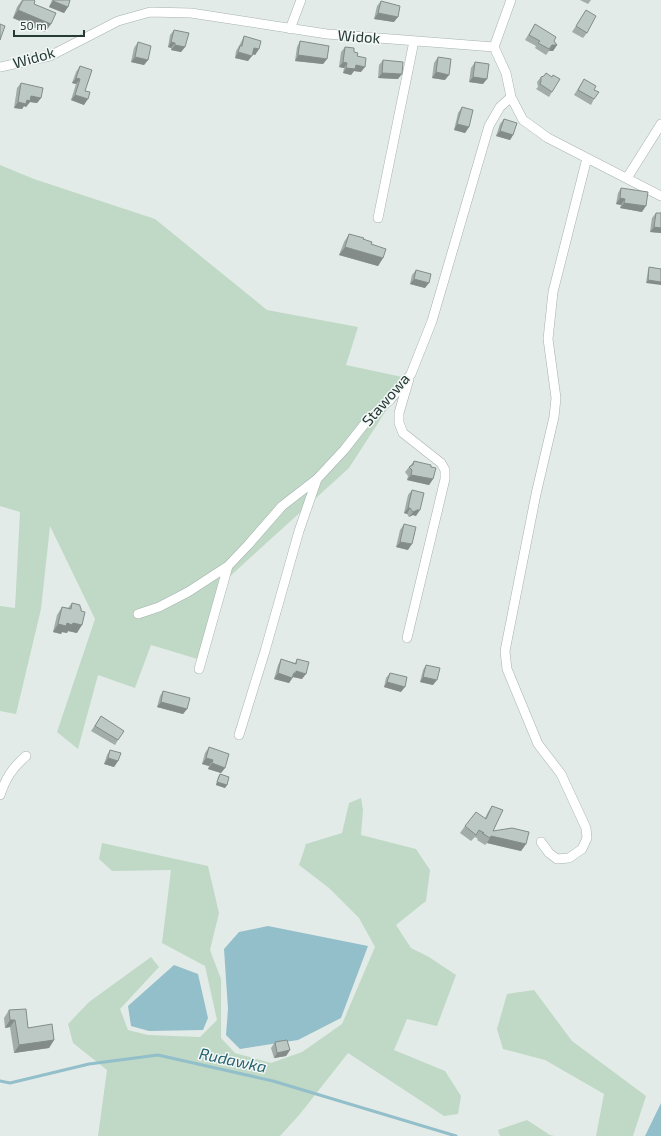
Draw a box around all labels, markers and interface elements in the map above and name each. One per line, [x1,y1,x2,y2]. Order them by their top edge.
scale bar [14,12,84,38]
text: 50 m [20,18,47,32]
street label: Widok [337,26,381,46]
street label: Widok [11,42,57,72]
street label: Stawowa [358,369,413,429]
water label: Rudawka [198,1043,268,1076]

